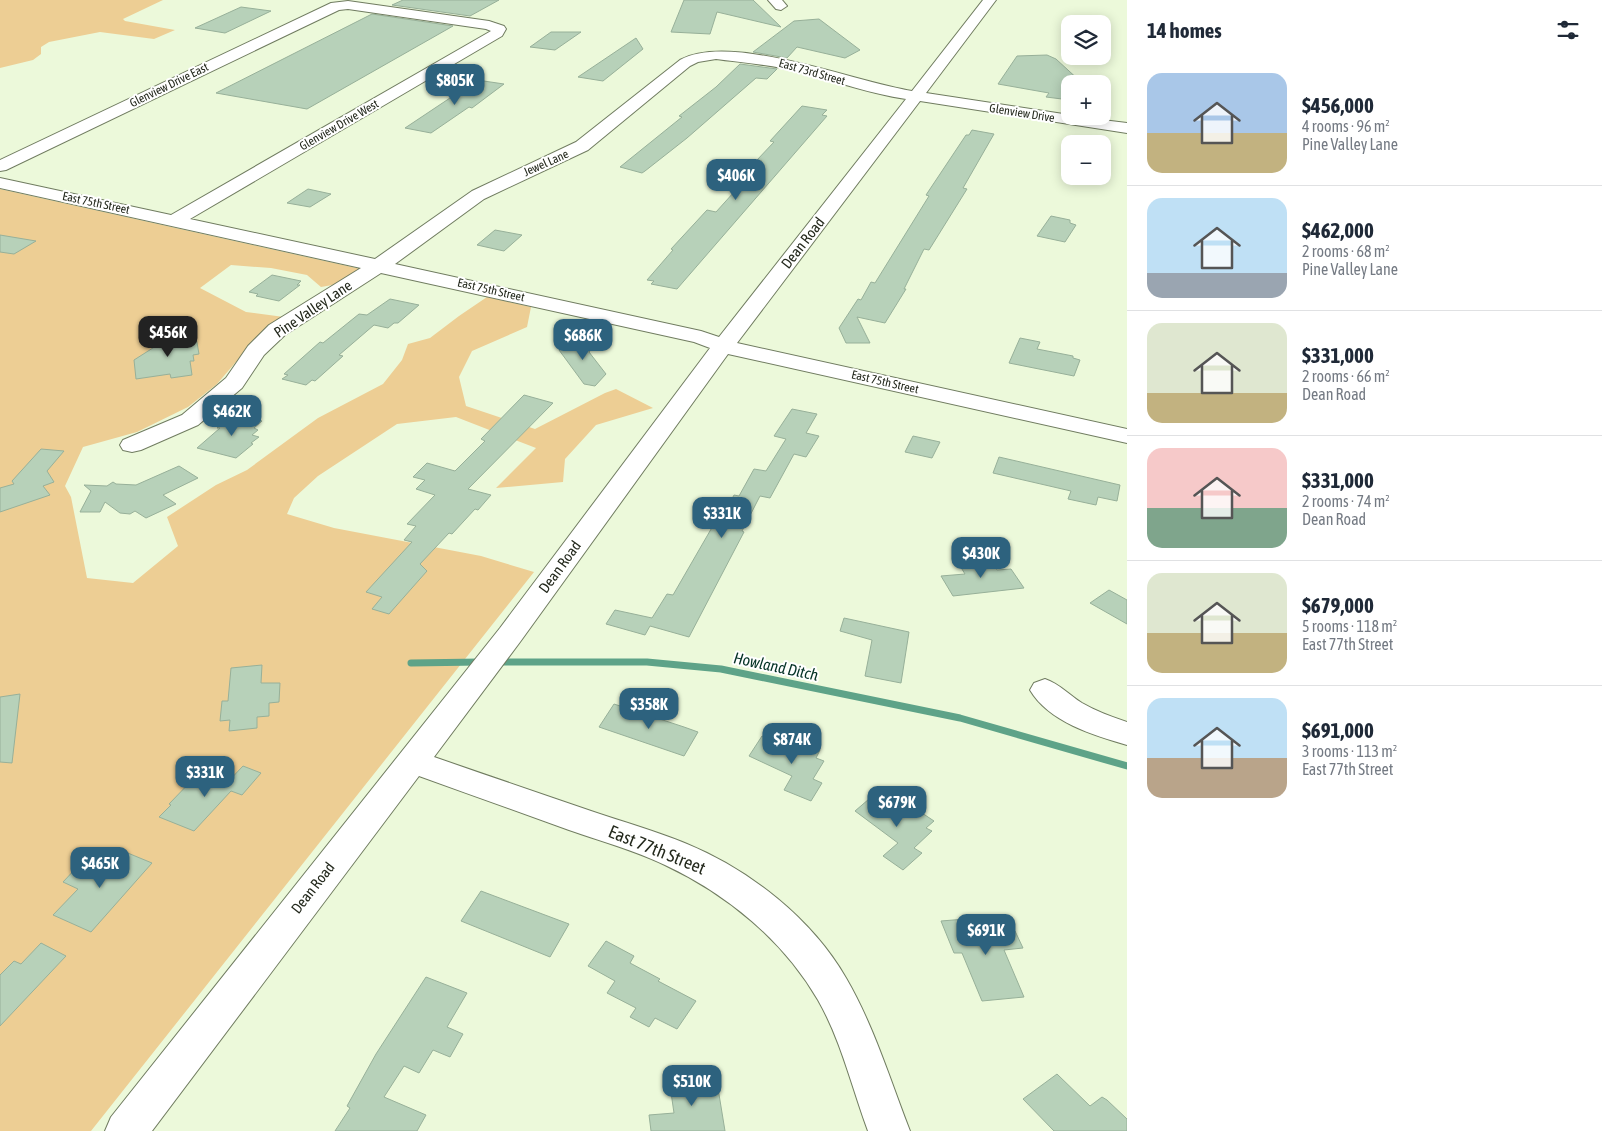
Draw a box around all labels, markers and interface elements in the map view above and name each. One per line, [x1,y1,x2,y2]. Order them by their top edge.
map controls [1061,15,1111,185]
button: layers [1061,15,1111,65]
icon: filters [1554,16,1582,44]
text: 14 homes [1147,18,1222,42]
street label: East 73rd Street [777,56,847,88]
street label: Glenview Drive East [127,60,211,110]
pin: $805K [420,64,490,106]
text: $805K [436,71,474,89]
button: + [1061,75,1111,125]
icon: home [1187,93,1247,153]
text: $456,000 [1302,93,1374,117]
street label: Glenview Drive West [297,96,381,153]
street label: Glenview Drive [988,101,1056,125]
text: 4 rooms · 96 m² [1302,117,1390,135]
button: − [1061,135,1111,185]
text: Pine Valley Lane [1302,135,1398,153]
street label: Jewel Lane [521,147,571,179]
pin: $406K [701,158,771,201]
text: $406K [717,166,755,184]
street label: East 75th Street [61,189,132,217]
street label: Dean Road [777,214,828,272]
icon: home [1187,218,1247,278]
text: $462,000 [1302,218,1374,242]
text: 2 rooms · 68 m² [1302,242,1390,260]
text: Pine Valley Lane [1302,260,1398,278]
street label: East 75th Street [456,275,527,305]
street label: Pine Valley Lane [271,276,355,341]
pin: $456K [133,316,203,358]
pin: $686K [548,318,618,361]
text: $456K [149,323,187,341]
text: $686K [564,326,602,344]
icon: home [1187,343,1247,403]
text: $331,000 [1302,343,1374,367]
street label: East 75th Street [850,367,921,397]
text: 2 rooms · 66 m² [1302,367,1390,385]
text: Dean Road [1302,385,1366,403]
pin: $462K [197,394,267,437]
text: $462K [213,402,251,420]
icon: home [1187,468,1247,528]
text: $331,000 [1302,468,1374,492]
text: 2 rooms · 74 m² [1302,492,1390,510]
pin: $331K [687,496,757,539]
text: $331K [703,504,741,522]
text: Dean Road [1302,510,1366,528]
pin: $430K [946,536,1016,579]
street label: Dean Road [535,537,584,596]
text: $430K [962,544,1000,562]
icon: home [1187,593,1247,653]
text: $679,000 [1302,593,1374,617]
text: 5 rooms · 118 m² [1302,617,1397,635]
text: East 77th Street [1302,635,1393,653]
water label: Howland Ditch [732,648,820,684]
pin: $358K [614,688,684,730]
text: $358K [630,695,668,713]
icon: home [1187,718,1247,778]
text: $691,000 [1302,718,1374,742]
pin: $874K [757,722,827,765]
text: $874K [773,730,811,748]
text: 3 rooms · 113 m² [1302,742,1397,760]
pin: $331K [170,756,240,798]
text: East 77th Street [1302,760,1393,778]
text: $331K [186,763,224,781]
pin: $679K [862,786,932,828]
text: $679K [878,793,916,811]
street label: East 77th Street [606,821,709,879]
pin: $465K [65,846,135,889]
text: $465K [81,854,119,872]
street label: Dean Road [287,859,338,917]
pin: $691K [951,914,1021,956]
text: $691K [967,921,1005,939]
pin: $510K [657,1064,727,1107]
text: $510K [673,1072,711,1090]

